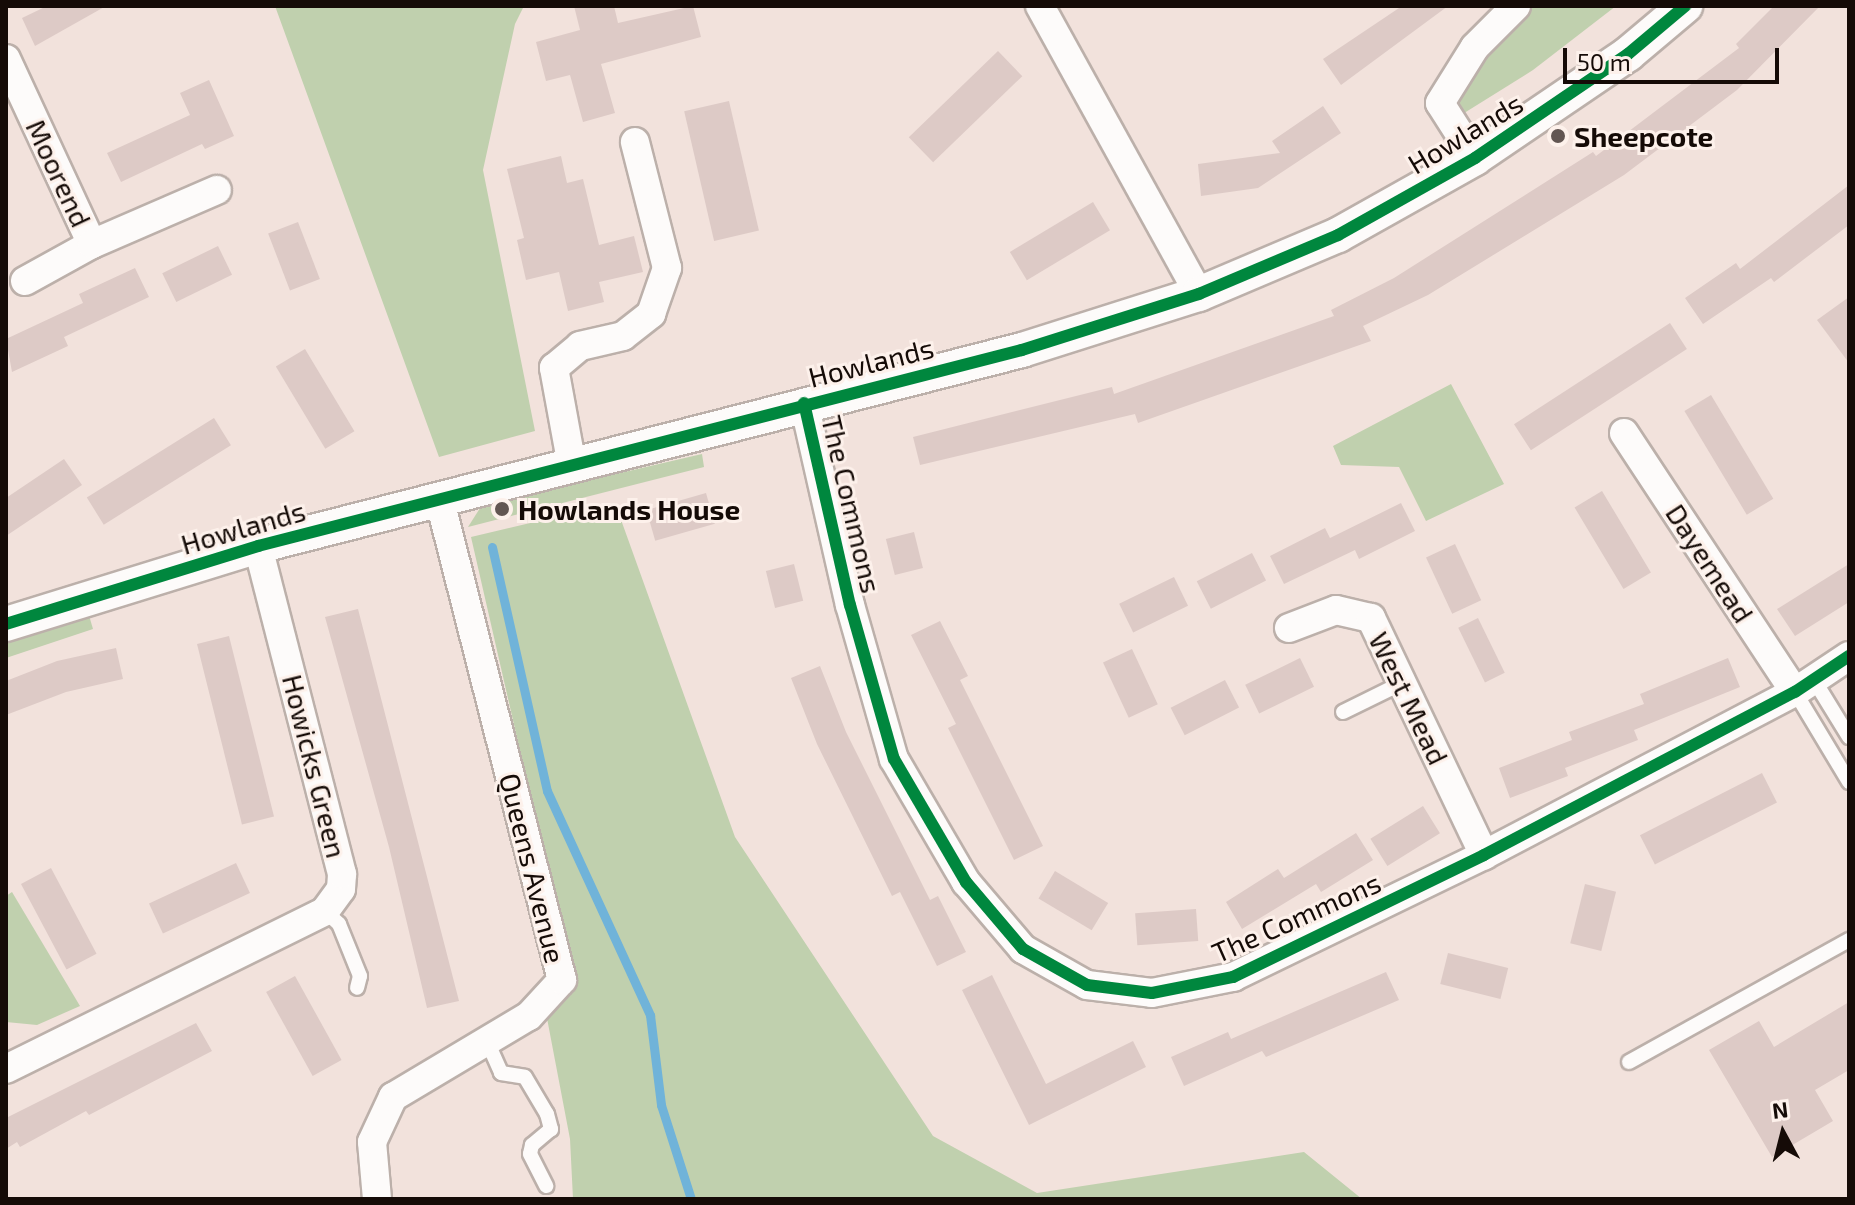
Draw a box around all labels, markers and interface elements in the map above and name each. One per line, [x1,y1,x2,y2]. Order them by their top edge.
scale bar [1567,32,1783,82]
text: 50 m [1577,47,1631,76]
street label: Howlands [1402,86,1528,180]
street label: Moorend [20,114,98,232]
place label: Sheepcote [1574,119,1713,153]
marker: Sheepcote [1549,127,1567,145]
street label: Howlands [805,330,937,394]
street label: The Commons [815,412,889,596]
place label: Howlands House [518,492,740,526]
street label: Howlands [177,493,309,561]
street label: Dayemead [1659,497,1761,629]
marker: Howlands House [493,500,511,518]
street label: West Mead [1363,626,1455,770]
street label: Howicks Green [276,671,354,861]
street label: Queens Avenue [493,769,573,967]
street label: The Commons [1206,865,1386,969]
north arrow [1743,1093,1823,1173]
text: N [1771,1095,1790,1123]

